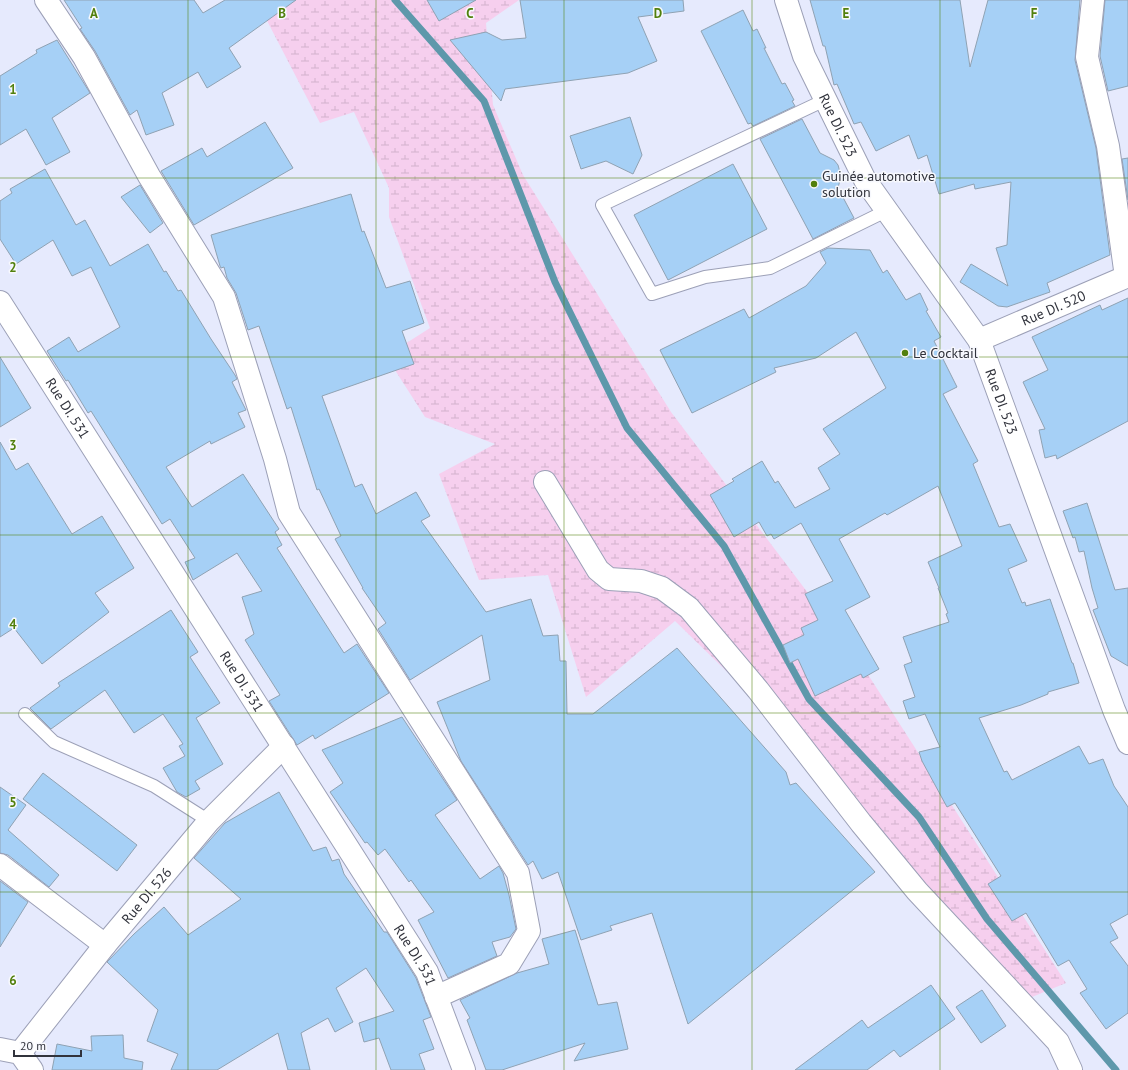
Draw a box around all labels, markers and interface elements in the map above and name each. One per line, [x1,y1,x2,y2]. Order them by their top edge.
text: A [90,5,98,22]
text: B [278,5,286,22]
text: C [466,5,474,22]
text: D [654,5,662,22]
text: E [843,5,850,22]
text: F [1031,5,1038,22]
text: 1 [9,81,17,98]
street label: Rue DI. 523 [815,91,861,160]
place label: Guinée automotive solution [822,167,935,201]
marker: Guinée automotive solution [809,179,819,189]
text: 2 [9,259,17,276]
street label: Rue DI. 520 [1018,286,1089,330]
place label: Le Cocktail [913,344,978,362]
marker: Le Cocktail [900,348,910,358]
street label: Rue DI. 523 [981,366,1022,437]
street label: Rue DI. 531 [42,375,94,442]
text: 3 [9,437,17,454]
text: 4 [9,616,17,633]
street label: Rue DI. 531 [216,648,268,715]
text: 5 [9,794,17,811]
street label: Rue DI. 526 [118,864,175,928]
street label: Rue DI. 531 [390,921,440,988]
text: 6 [9,972,17,989]
scale bar [14,1032,81,1058]
text: 20 m [20,1038,46,1053]

